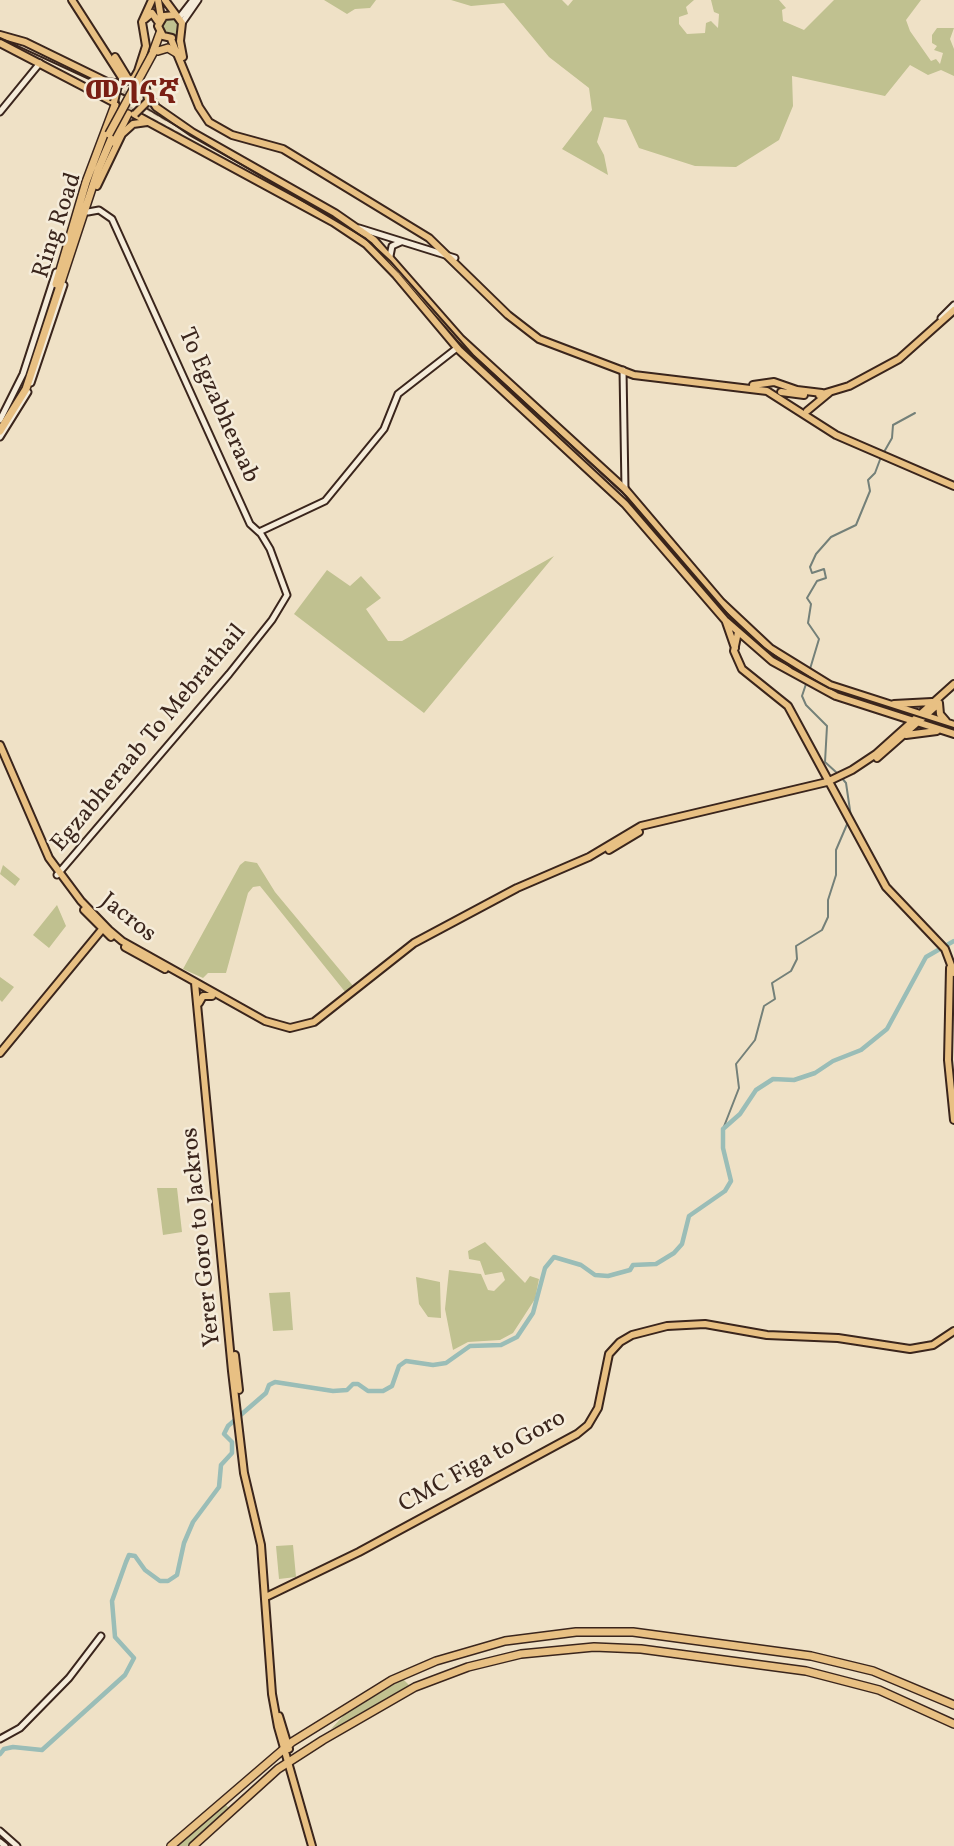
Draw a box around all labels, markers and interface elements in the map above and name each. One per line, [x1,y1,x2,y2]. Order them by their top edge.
district label: መገናኛ [85,78,179,116]
street label: Ring Road [28,170,90,282]
street label: To Egzabheraab [170,324,264,488]
street label: Egzabheraab To Mebrathail [46,619,254,859]
street label: Jacros [93,888,161,950]
street label: Yerer Goro to Jackros [177,1126,229,1348]
street label: CMC Figa to Goro [395,1405,571,1521]

